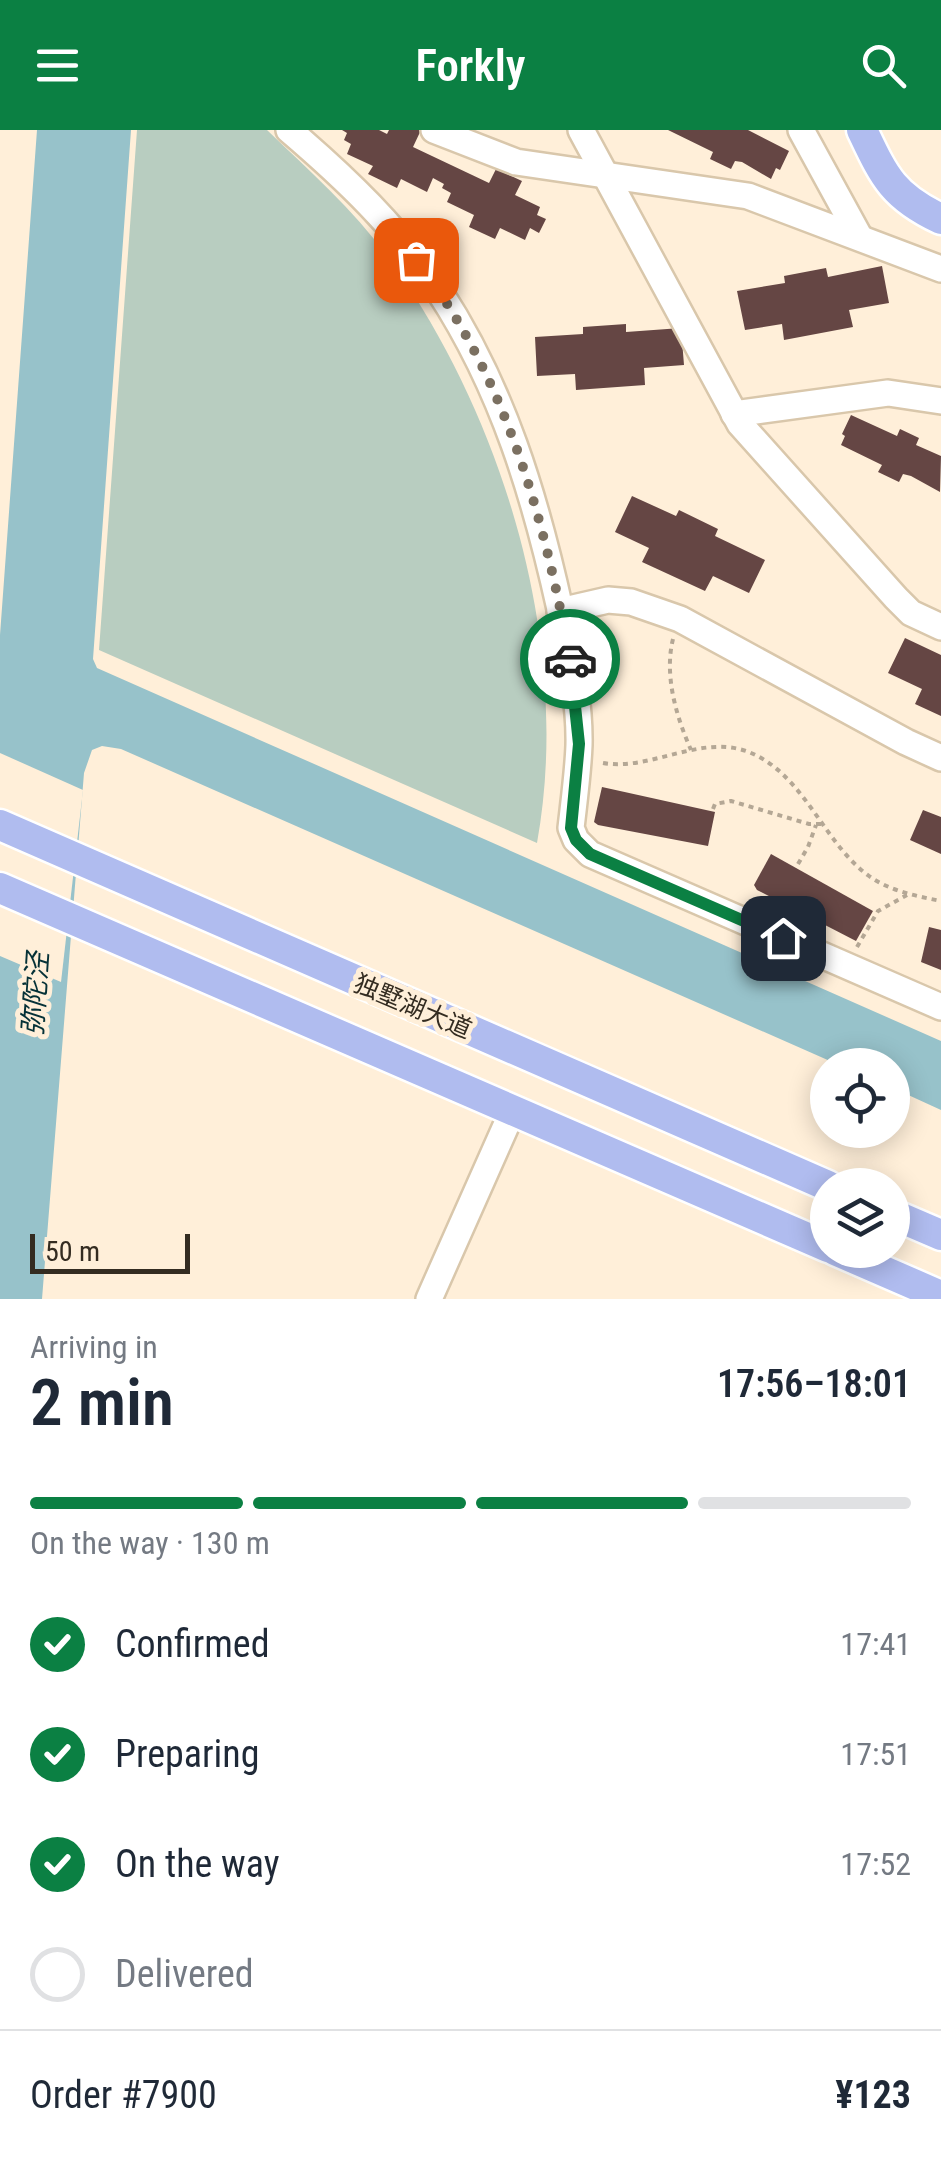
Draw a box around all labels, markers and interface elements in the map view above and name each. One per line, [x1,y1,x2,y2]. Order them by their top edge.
icon: menu [30,38,85,93]
icon: search [856,38,911,93]
text: Forkly [415,39,526,92]
pin [374,218,459,303]
icon: bag [389,233,444,288]
courier [520,609,620,709]
icon: car [543,632,598,687]
pin [741,896,826,981]
icon: home [756,911,811,966]
water label: 弥陀泾 [16,948,55,1037]
street label: 独墅湖大道 [350,969,476,1044]
map controls [810,1048,910,1268]
button: locate [810,1048,910,1148]
button: layers [810,1168,910,1268]
scale bar [30,1229,190,1274]
text: 50 m [45,1235,100,1268]
text: Arriving in [30,1328,158,1366]
text: 17:56–18:01 [717,1362,911,1406]
text: 2 min [30,1365,174,1441]
text: On the way · 130 m [30,1524,270,1562]
icon: check [30,1617,85,1672]
text: Confirmed [115,1622,270,1666]
text: 17:41 [840,1625,911,1663]
icon: check [30,1727,85,1782]
text: Preparing [115,1732,260,1776]
text: 17:51 [840,1735,911,1773]
icon: check [30,1837,85,1892]
text: On the way [115,1842,280,1886]
text: 17:52 [840,1845,911,1883]
text: Delivered [115,1952,254,1996]
text: Order #7900 [30,2073,217,2117]
text: ¥123 [835,2073,911,2117]

